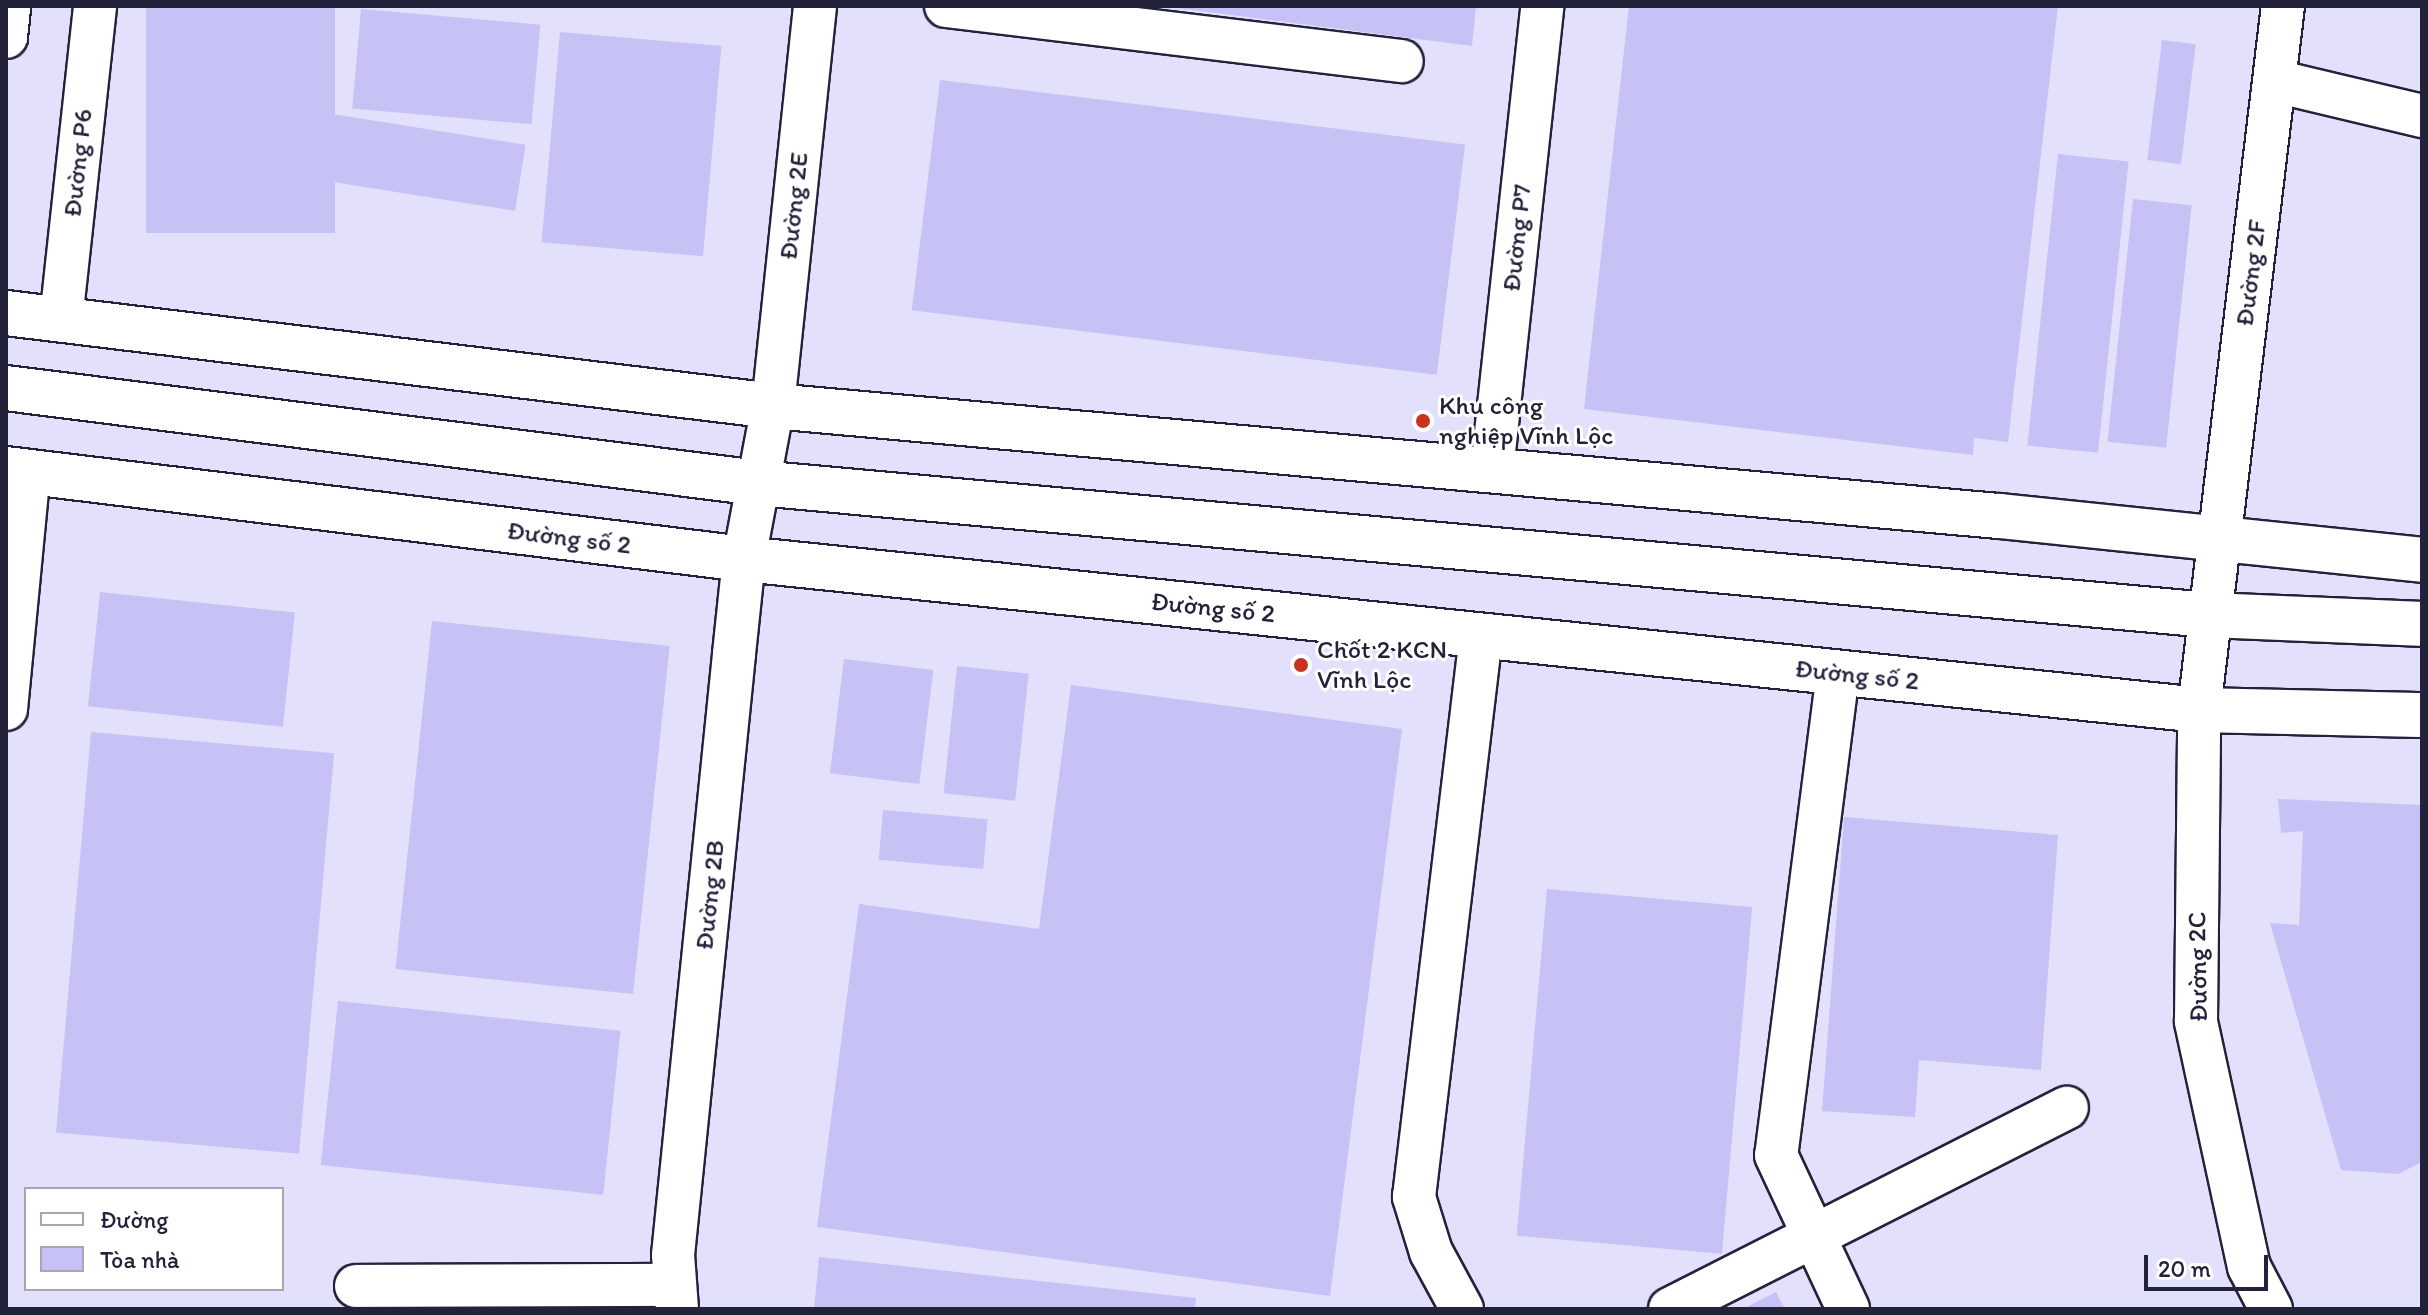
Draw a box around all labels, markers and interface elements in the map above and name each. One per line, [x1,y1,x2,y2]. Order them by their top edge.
street label: Đường P6 [57,107,99,219]
street label: Đường 2E [773,151,815,261]
street label: Đường P7 [1496,183,1538,293]
street label: Đường 2F [2229,218,2273,328]
place label: Khu công nghiệp Vĩnh Lộc [1439,390,1614,452]
marker: Khu công nghiệp Vĩnh Lộc [1414,412,1432,430]
street label: Đường số 2 [505,515,633,561]
street label: Đường số 2 [1149,586,1277,630]
place label: Chốt 2 KCN Vĩnh Lộc [1317,634,1447,696]
street label: Đường số 2 [1793,653,1921,697]
marker: Chốt 2 KCN Vĩnh Lộc [1292,656,1310,674]
street label: Đường 2B [689,838,731,952]
street label: Đường 2C [2181,911,2215,1023]
legend [24,1187,284,1291]
text: Đường [100,1205,169,1234]
scale bar [2148,1239,2272,1289]
text: Tòa nhà [100,1245,180,1274]
text: 20 m [2158,1254,2211,1283]

